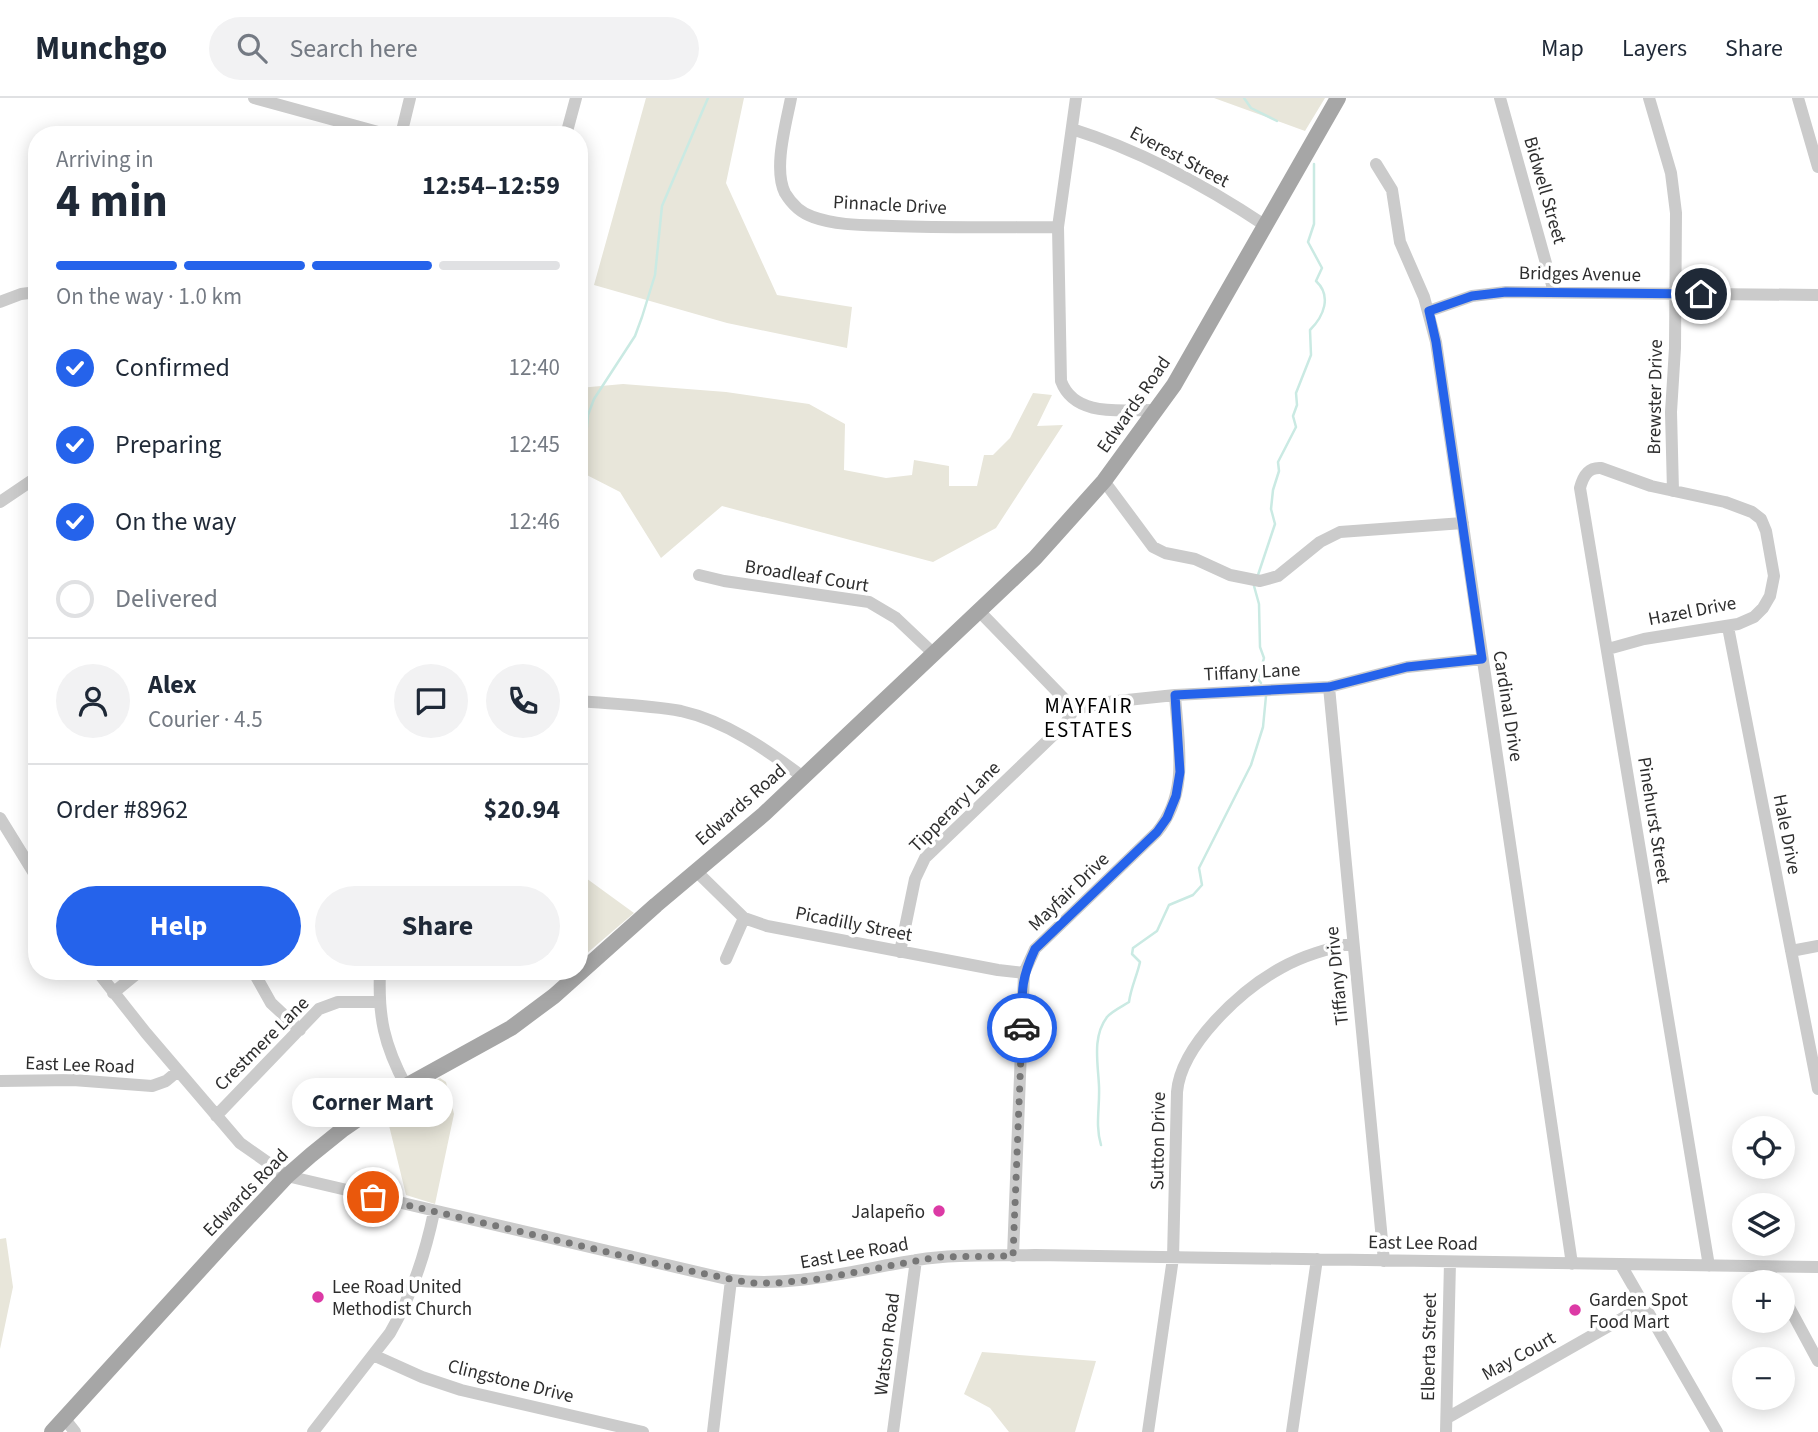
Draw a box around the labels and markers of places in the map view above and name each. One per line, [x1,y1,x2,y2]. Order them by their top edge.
pin [1671,264,1731,324]
callout: Corner Mart [292,1078,453,1127]
pin [343,1167,403,1227]
place label: Jalapeño [851,1199,925,1226]
marker: Jalapeño [931,1203,947,1219]
place label: Lee Road United Methodist Church [332,1274,472,1323]
place label: Garden Spot Food Mart [1589,1287,1689,1336]
marker: Lee Road United Methodist Church [310,1289,326,1305]
marker: Garden Spot Food Mart [1567,1302,1583,1318]

